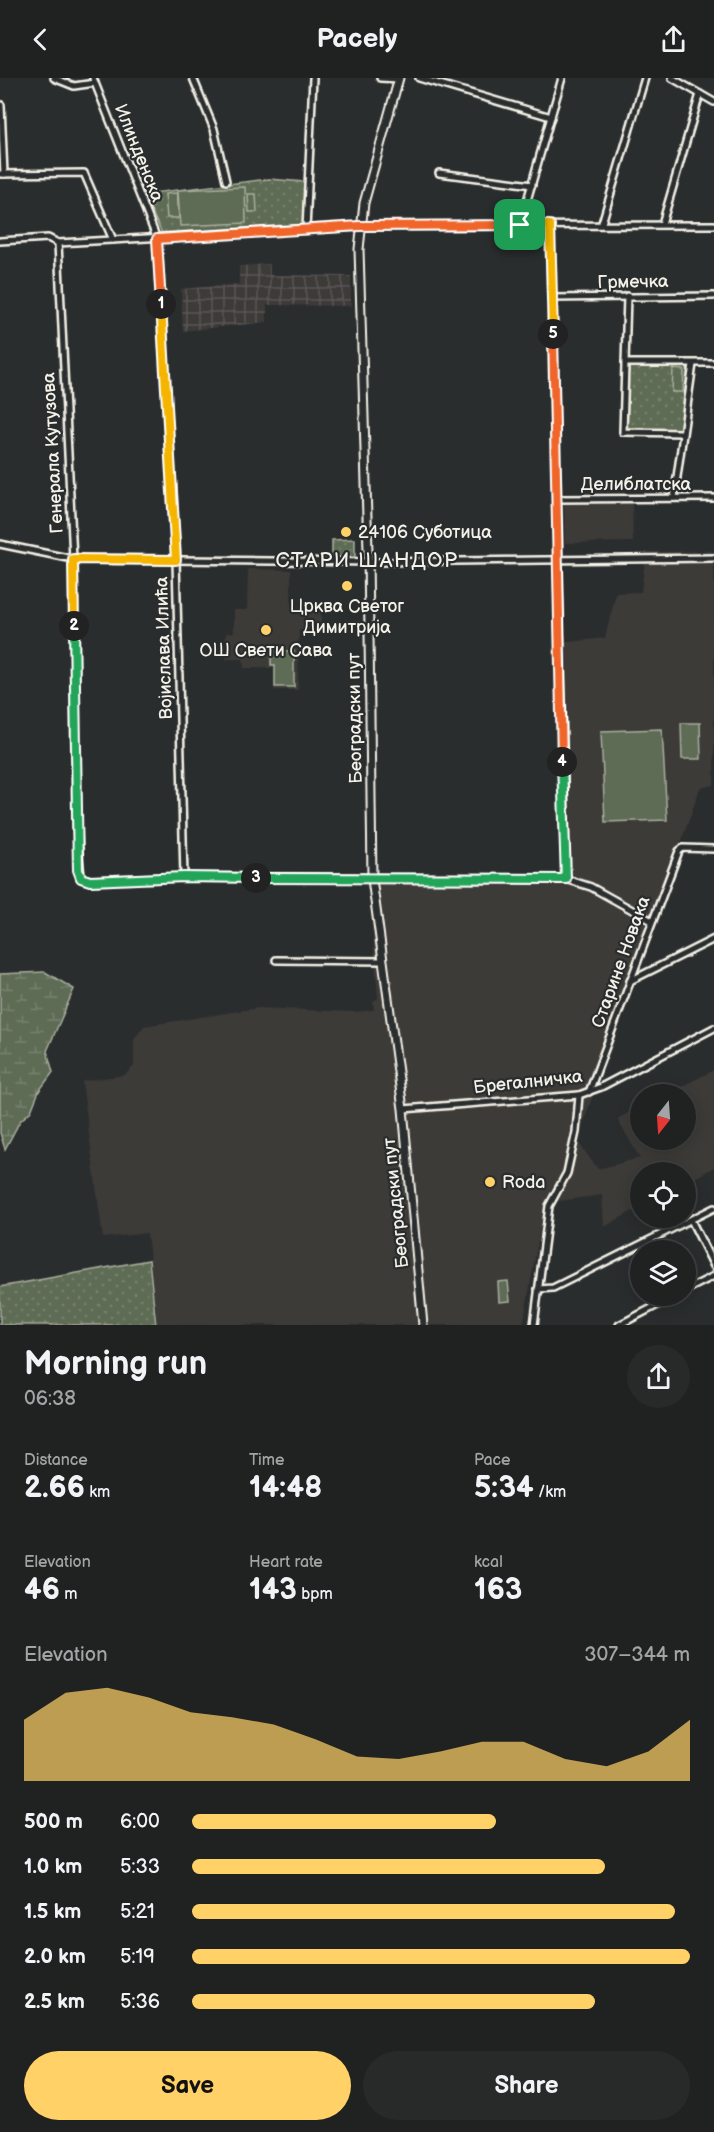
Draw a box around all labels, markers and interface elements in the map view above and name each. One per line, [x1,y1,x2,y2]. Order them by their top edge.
icon: back [24,23,57,56]
text: Pacely [317,23,397,55]
icon: share [657,23,690,56]
street label: Илинденска [110,101,168,205]
pin [494,199,545,250]
icon: arrive [503,208,536,241]
street label: Грмечка [597,271,669,293]
pin: 1 [146,289,176,319]
text: 1 [158,294,164,313]
pin: 5 [538,319,568,349]
text: 5 [548,324,558,343]
street label: Генерала Кутузова [38,372,68,534]
street label: Делиблатска [581,474,692,495]
place label: 24106 Суботица [358,522,492,543]
marker: 24106 Суботица [339,525,353,539]
district label: СТАРИ ШАНДОР [275,548,459,573]
street label: Војислава Илића [151,576,177,720]
marker: Црква Светог Димитрија [340,579,354,593]
place label: Црква Светог Димитрија [290,596,404,638]
pin: 2 [59,611,89,641]
text: 2 [69,616,79,635]
marker: ОШ Свети Сава [259,623,273,637]
place label: ОШ Свети Сава [199,640,333,661]
street label: Београдски пут [343,652,367,784]
pin: 4 [547,747,577,777]
text: 4 [557,752,567,771]
pin: 3 [241,863,271,893]
text: 3 [251,868,261,887]
street label: Старине Новака [587,893,655,1031]
street label: Брегалничка [472,1066,584,1098]
north arrow [630,1084,696,1150]
map controls [630,1084,696,1306]
street label: Београдски пут [379,1136,413,1269]
button: locate [630,1162,696,1228]
place label: Roda [502,1172,546,1193]
marker: Roda [483,1175,497,1189]
button: layers [630,1240,696,1306]
text: Morning run [24,1344,207,1384]
button: share [627,1345,690,1408]
text: 06:38 [24,1387,76,1411]
text: Distance [24,1451,88,1470]
text: Time [249,1451,284,1470]
text: Pace [474,1451,510,1470]
text: 2.66 [24,1470,85,1506]
text: 14:48 [249,1470,322,1506]
text: 5:34 [474,1470,534,1506]
text: km [85,1483,110,1502]
text: /km [534,1483,566,1502]
text: Elevation [24,1553,91,1572]
text: Heart rate [249,1553,323,1572]
text: kcal [474,1553,503,1572]
text: 46 [24,1572,60,1608]
text: 143 [249,1572,297,1608]
text: 163 [474,1572,522,1608]
text: m [60,1585,77,1604]
text: bpm [297,1585,333,1604]
text: Elevation [24,1643,107,1667]
text: 307–344 m [584,1643,690,1667]
text: 500 m [24,1810,83,1834]
text: 6:00 [120,1810,160,1834]
text: 1.0 km [24,1855,82,1879]
text: 5:33 [120,1855,160,1879]
text: 1.5 km [24,1900,81,1924]
text: 5:21 [120,1900,155,1924]
text: 2.0 km [24,1945,86,1969]
text: 5:19 [120,1945,155,1969]
text: 2.5 km [24,1990,85,2014]
text: 5:36 [120,1990,160,2014]
button: Save [24,2051,351,2120]
button: Share [363,2051,690,2120]

